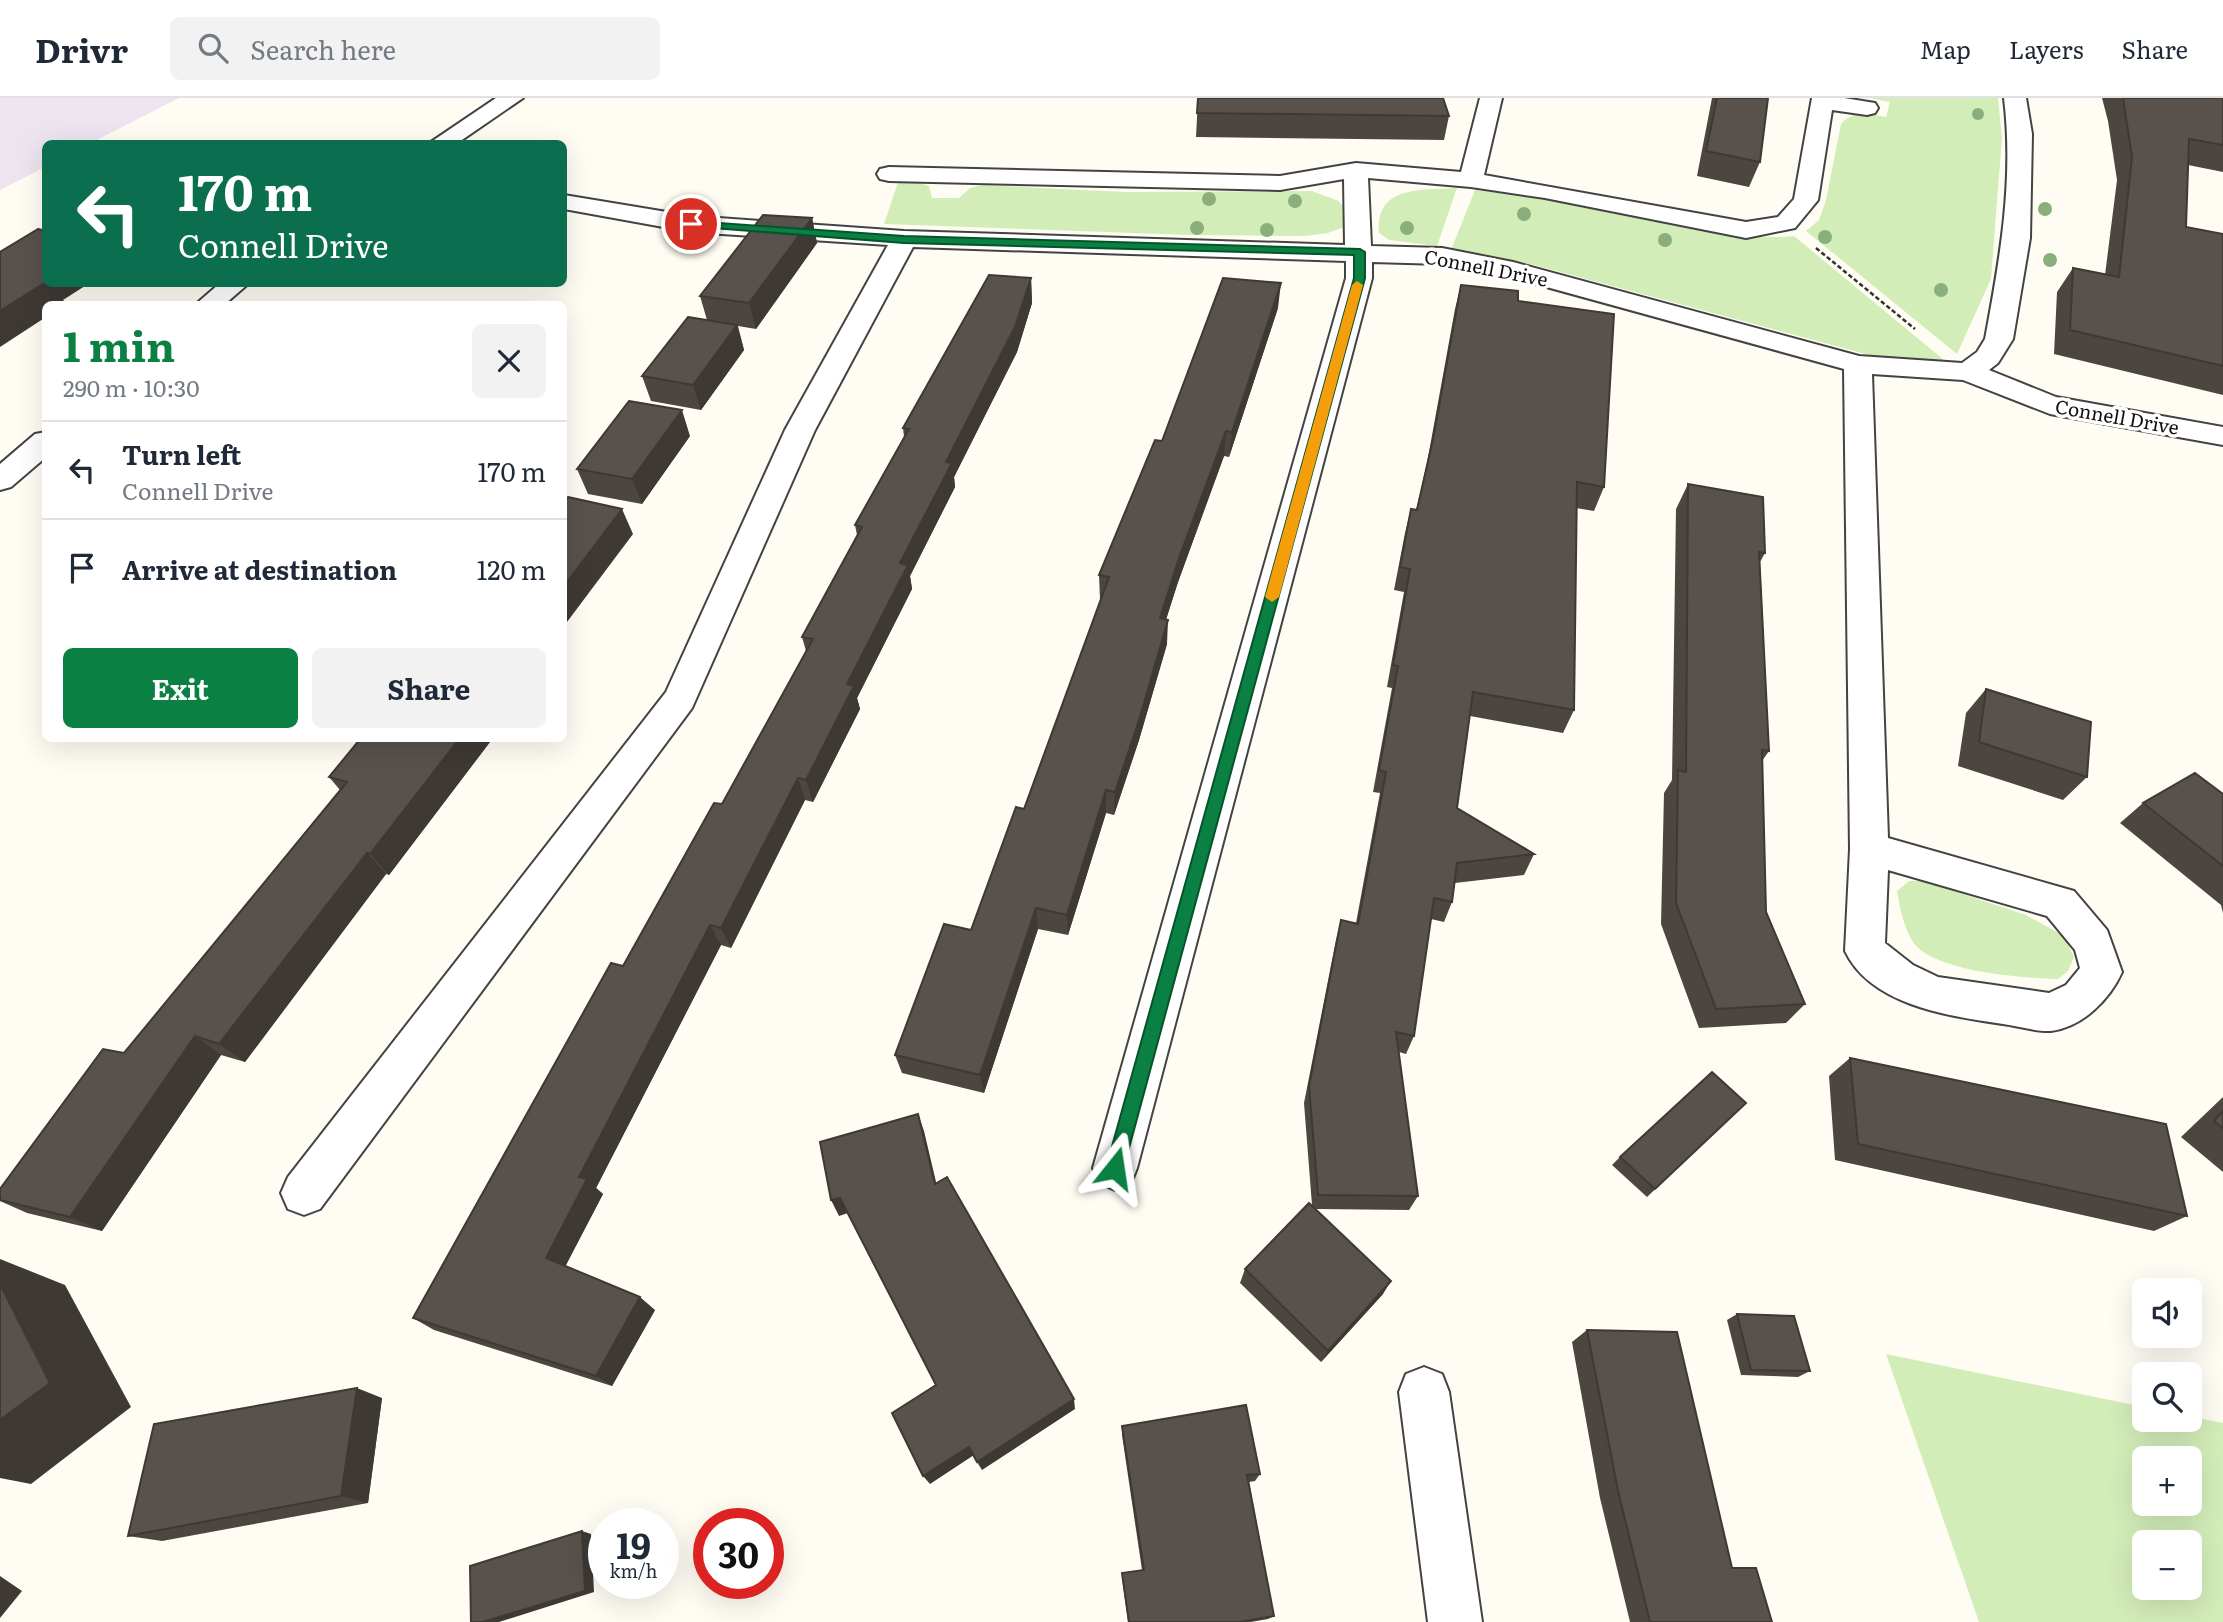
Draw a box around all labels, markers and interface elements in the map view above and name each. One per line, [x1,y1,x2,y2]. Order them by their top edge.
search box [170,17,660,80]
text: Drivr [35,24,128,73]
icon: search [194,29,232,67]
text: Search here [250,29,396,68]
text: Map [1920,31,1971,66]
text: Layers [2009,31,2083,66]
text: Share [2121,31,2188,66]
text: 170 m [178,153,312,226]
icon: left [63,168,154,259]
pin [661,194,721,254]
icon: arrive [672,205,710,243]
text: Connell Drive [178,220,389,268]
street label: Connell Drive [1422,241,1550,293]
text: 1 min [63,313,175,375]
button: close [472,324,546,398]
text: 290 m · 10:30 [63,370,200,404]
street label: Connell Drive [2053,391,2181,441]
text: Turn left [122,434,241,473]
icon: left [63,451,101,489]
text: 170 m [478,451,546,490]
text: Connell Drive [122,473,273,507]
icon: arrive [63,549,101,587]
text: Arrive at destination [122,549,397,588]
text: 120 m [477,549,546,588]
button: Exit [63,648,298,728]
button: Share [312,648,546,728]
position arrow [1078,1131,1152,1205]
map controls [2132,1278,2202,1600]
button: sound [2132,1278,2202,1348]
button: search [2132,1362,2202,1432]
button: + [2132,1446,2202,1516]
speed limit sign: 30 [693,1508,784,1599]
text: 19 [616,1518,651,1570]
button: − [2132,1530,2202,1600]
text: km/h [610,1557,657,1584]

